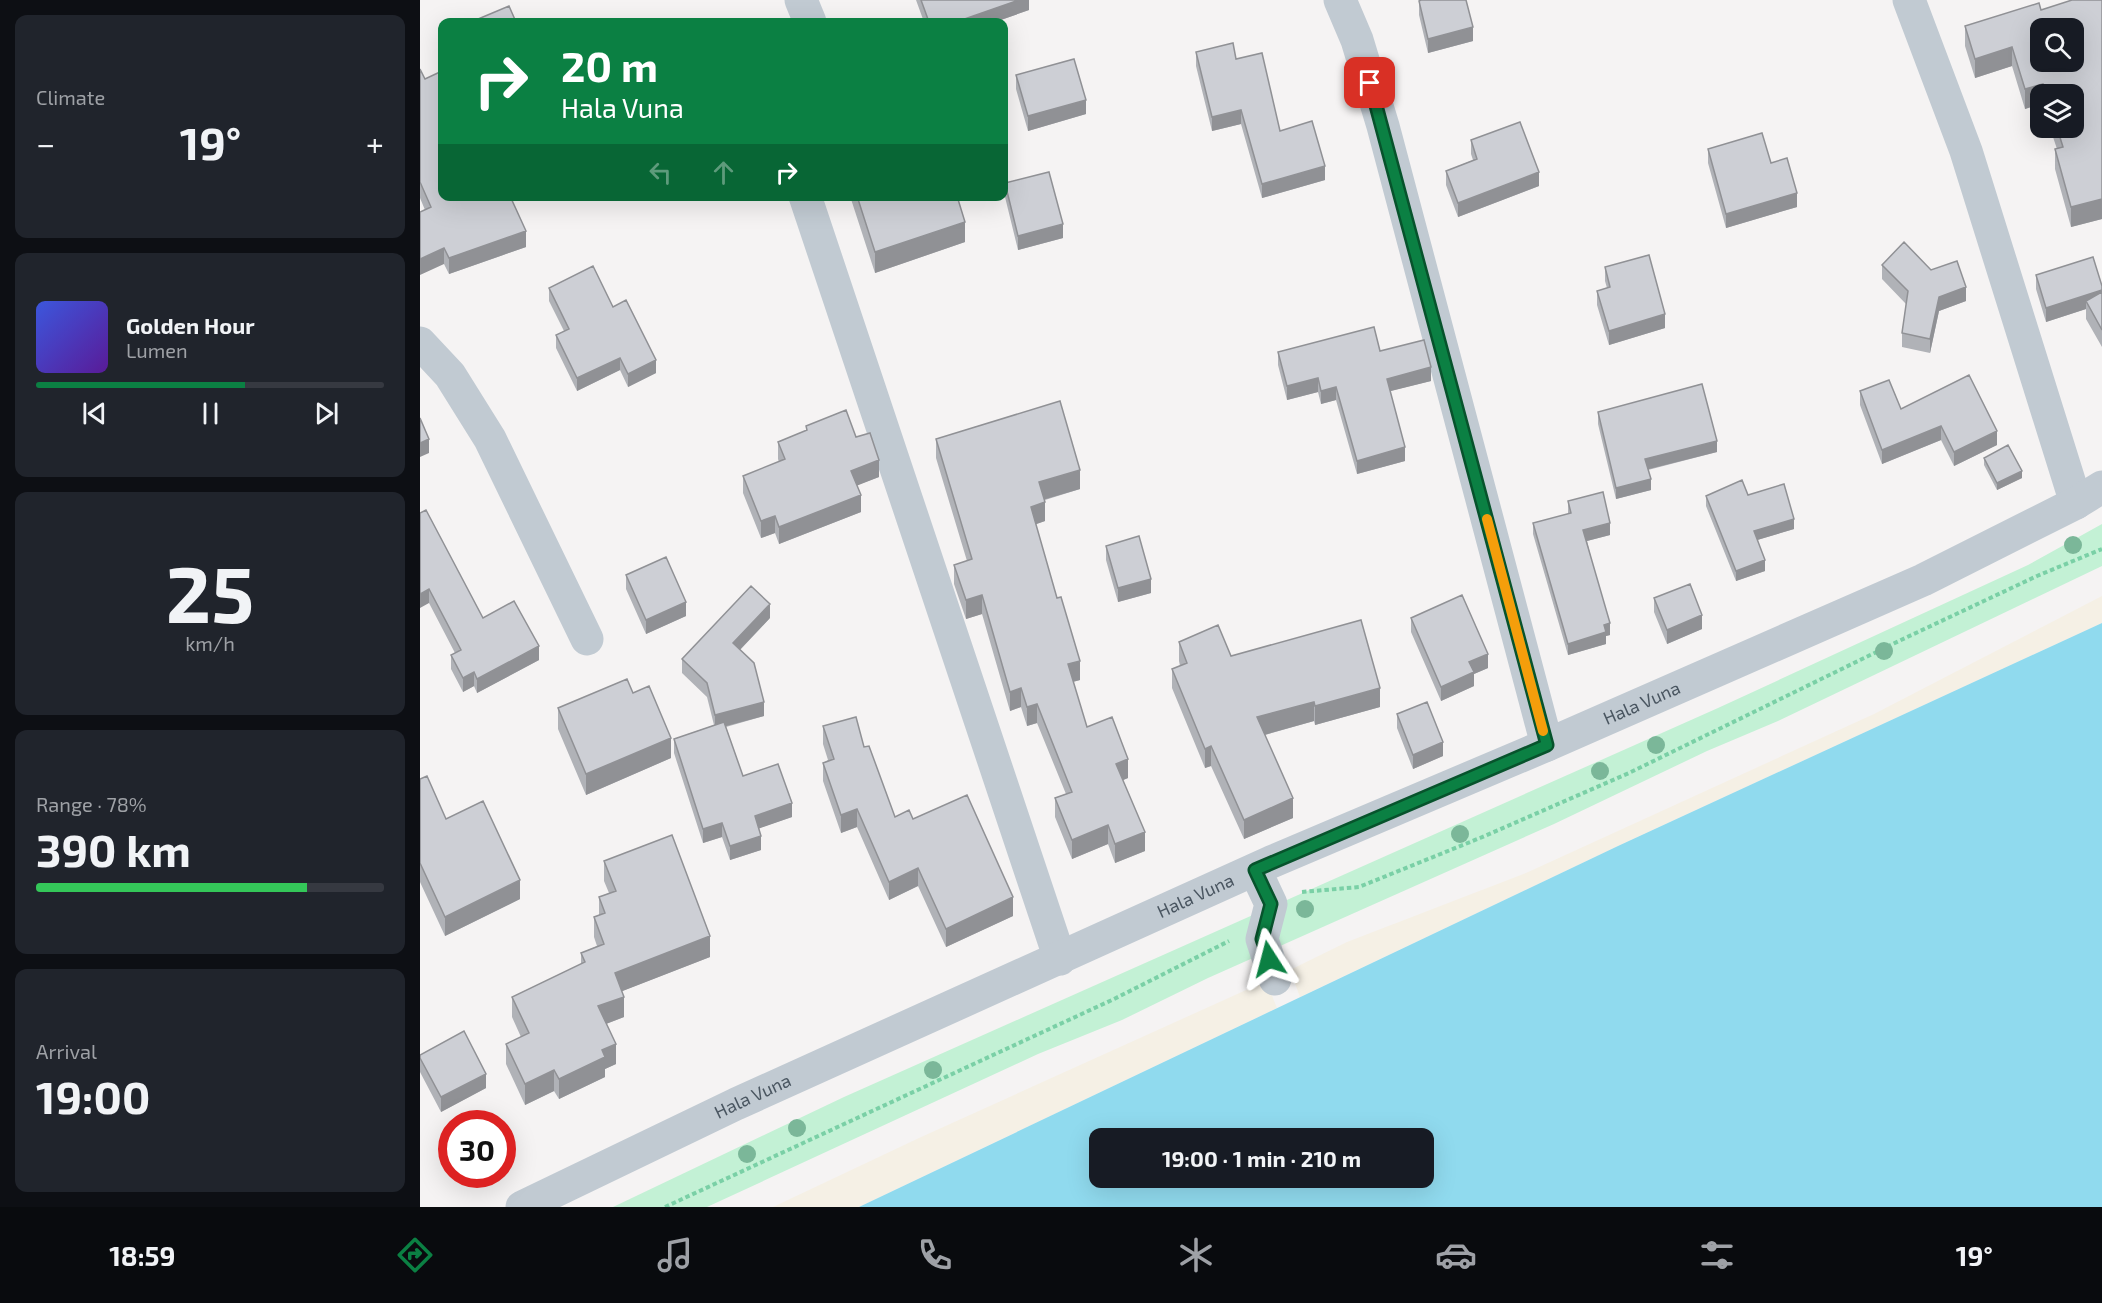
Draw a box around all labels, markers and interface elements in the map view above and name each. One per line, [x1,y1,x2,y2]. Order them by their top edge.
map controls [2030,18,2084,138]
button: search [2030,18,2084,72]
text: 20 m [561,40,658,90]
icon: right [462,42,540,120]
pin [1344,57,1395,108]
icon: arrive [1353,66,1386,99]
button: layers [2030,84,2084,138]
text: Climate [36,85,105,109]
text: Hala Vuna [561,91,684,123]
text: 19° [180,115,241,169]
text: − [36,123,55,163]
text: + [366,123,384,163]
icon: left [644,156,677,189]
icon: ahead [707,156,740,189]
icon: right [770,156,803,189]
text: Golden Hour [126,312,255,338]
text: Lumen [126,338,188,362]
icon: previous [78,397,111,430]
icon: pause [194,397,227,430]
icon: next [310,397,343,430]
text: 25 [166,545,254,639]
text: km/h [185,631,235,655]
street label: Hala Vuna [1599,676,1683,729]
text: Range · 78% [36,792,147,816]
text: 390 km [36,822,191,876]
street label: Hala Vuna [1153,868,1237,922]
position arrow [1237,927,1301,991]
text: Arrival [36,1039,97,1063]
text: 19:00 [36,1069,150,1123]
street label: Hala Vuna [711,1069,794,1123]
speed limit sign: 30 [438,1110,516,1188]
text: 19:00 · 1 min · 210 m [1162,1145,1361,1171]
icon: directions [394,1234,436,1276]
icon: music [654,1234,696,1276]
icon: phone [914,1234,956,1276]
icon: climate [1175,1234,1217,1276]
icon: car [1435,1234,1477,1276]
icon: filters [1696,1234,1738,1276]
text: 18:59 [109,1239,175,1271]
text: 19° [1956,1239,1993,1271]

